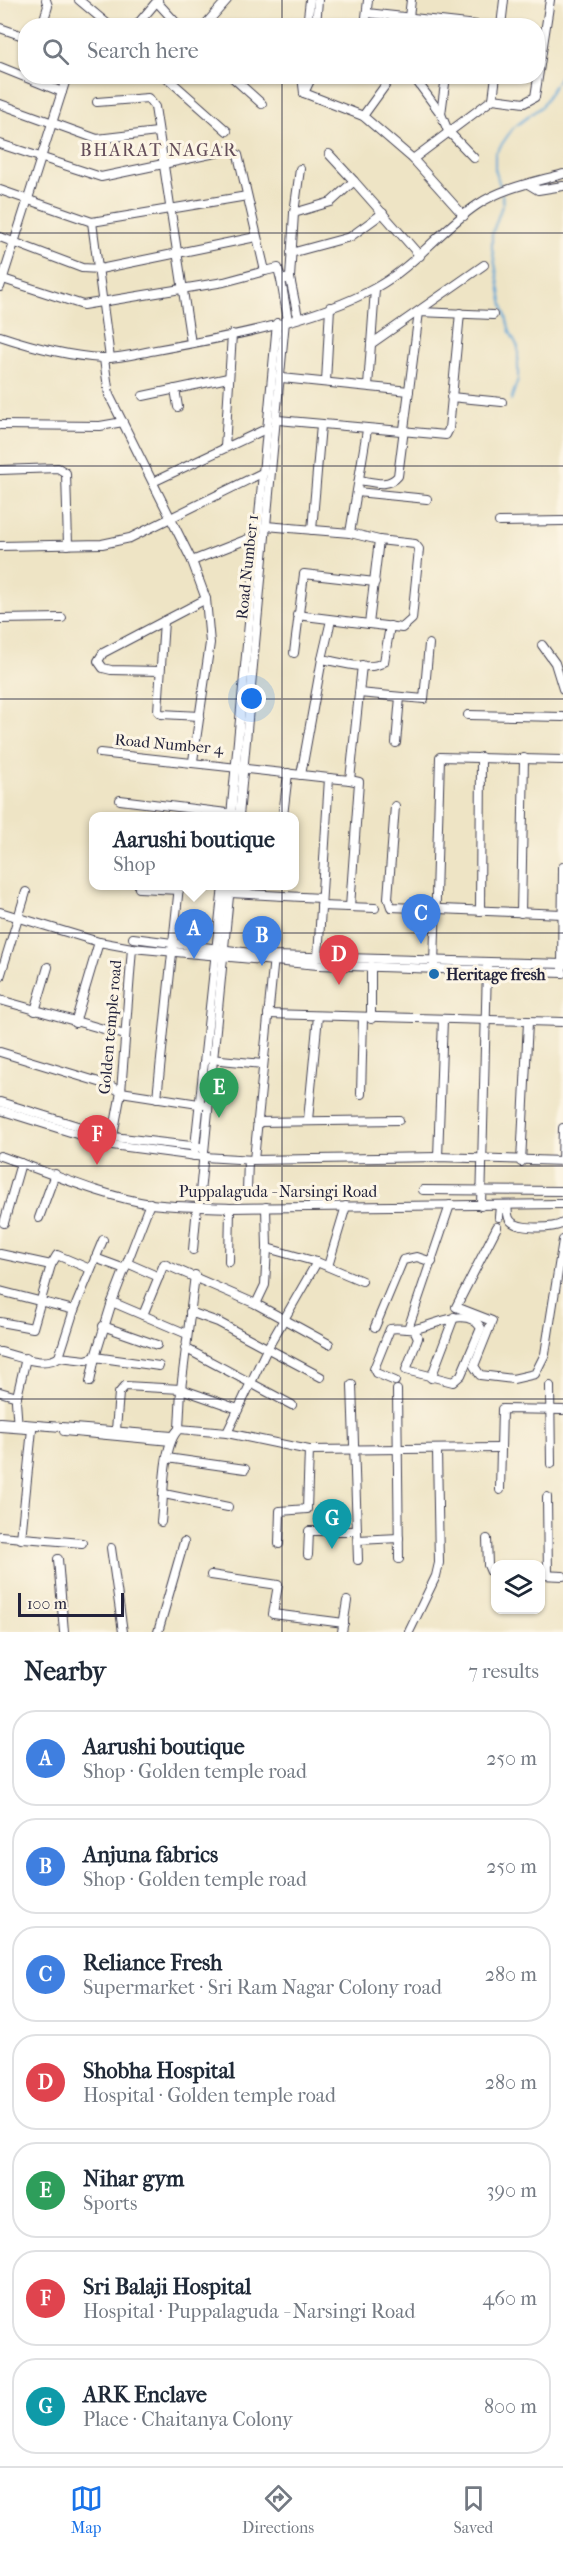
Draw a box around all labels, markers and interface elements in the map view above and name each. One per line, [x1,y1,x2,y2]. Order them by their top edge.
search box [18,18,545,84]
icon: search [39,35,72,68]
text: Search here [87,38,199,64]
district label: BHARAT NAGAR [80,140,238,161]
street label: Road Number 1 [232,514,262,620]
your location [237,684,266,713]
street label: Road Number 4 [114,730,225,758]
popup [89,812,299,890]
text: Aarushi boutique [113,827,275,853]
text: Shop [113,853,156,876]
pin: C [402,894,440,944]
pin: A [174,910,214,959]
pin: B [242,916,282,966]
pin: D [320,936,358,985]
street label: Golden temple road [95,959,125,1095]
place label: Heritage fresh [446,965,547,985]
marker: Heritage fresh [427,967,441,981]
pin: E [200,1068,238,1118]
pin: F [78,1116,116,1165]
street label: Puppalaguda - Narsingi Road [179,1182,378,1201]
pin: G [312,1500,352,1549]
map controls [491,1560,545,1614]
button: layers [491,1560,545,1614]
scale bar [18,1590,124,1618]
text: 100 m [27,1594,67,1613]
text: Nearby [24,1656,106,1687]
text: 7 results [468,1660,539,1683]
text: Aarushi boutique [83,1734,245,1760]
text: A [39,1747,52,1770]
text: 250 m [486,1747,537,1770]
text: Shop · Golden temple road [83,1760,307,1783]
text: Anjuna fabrics [83,1842,218,1868]
text: B [39,1855,52,1878]
text: 250 m [486,1855,537,1878]
text: Shop · Golden temple road [83,1868,307,1891]
text: Reliance Fresh [83,1950,222,1976]
text: C [39,1963,52,1986]
text: 280 m [485,1963,537,1986]
text: Supermarket · Sri Ram Nagar Colony road [83,1976,442,1999]
text: Shobha Hospital [83,2058,235,2084]
text: D [38,2071,53,2094]
text: 280 m [485,2071,537,2094]
text: Hospital · Golden temple road [83,2084,336,2107]
text: Nihar gym [83,2166,184,2192]
text: E [39,2179,52,2202]
text: 390 m [486,2179,537,2202]
text: Sports [83,2192,137,2215]
text: Sri Balaji Hospital [83,2274,251,2300]
text: F [40,2287,51,2310]
text: 460 m [482,2287,537,2310]
text: Hospital · Puppalaguda - Narsingi Road [83,2300,415,2323]
text: ARK Enclave [83,2382,207,2408]
text: G [38,2395,53,2418]
text: 800 m [484,2395,537,2418]
text: Place · Chaitanya Colony [83,2408,293,2431]
tab: Map [70,2482,103,2537]
tab: Directions [242,2482,314,2537]
tab: Saved [454,2482,493,2537]

